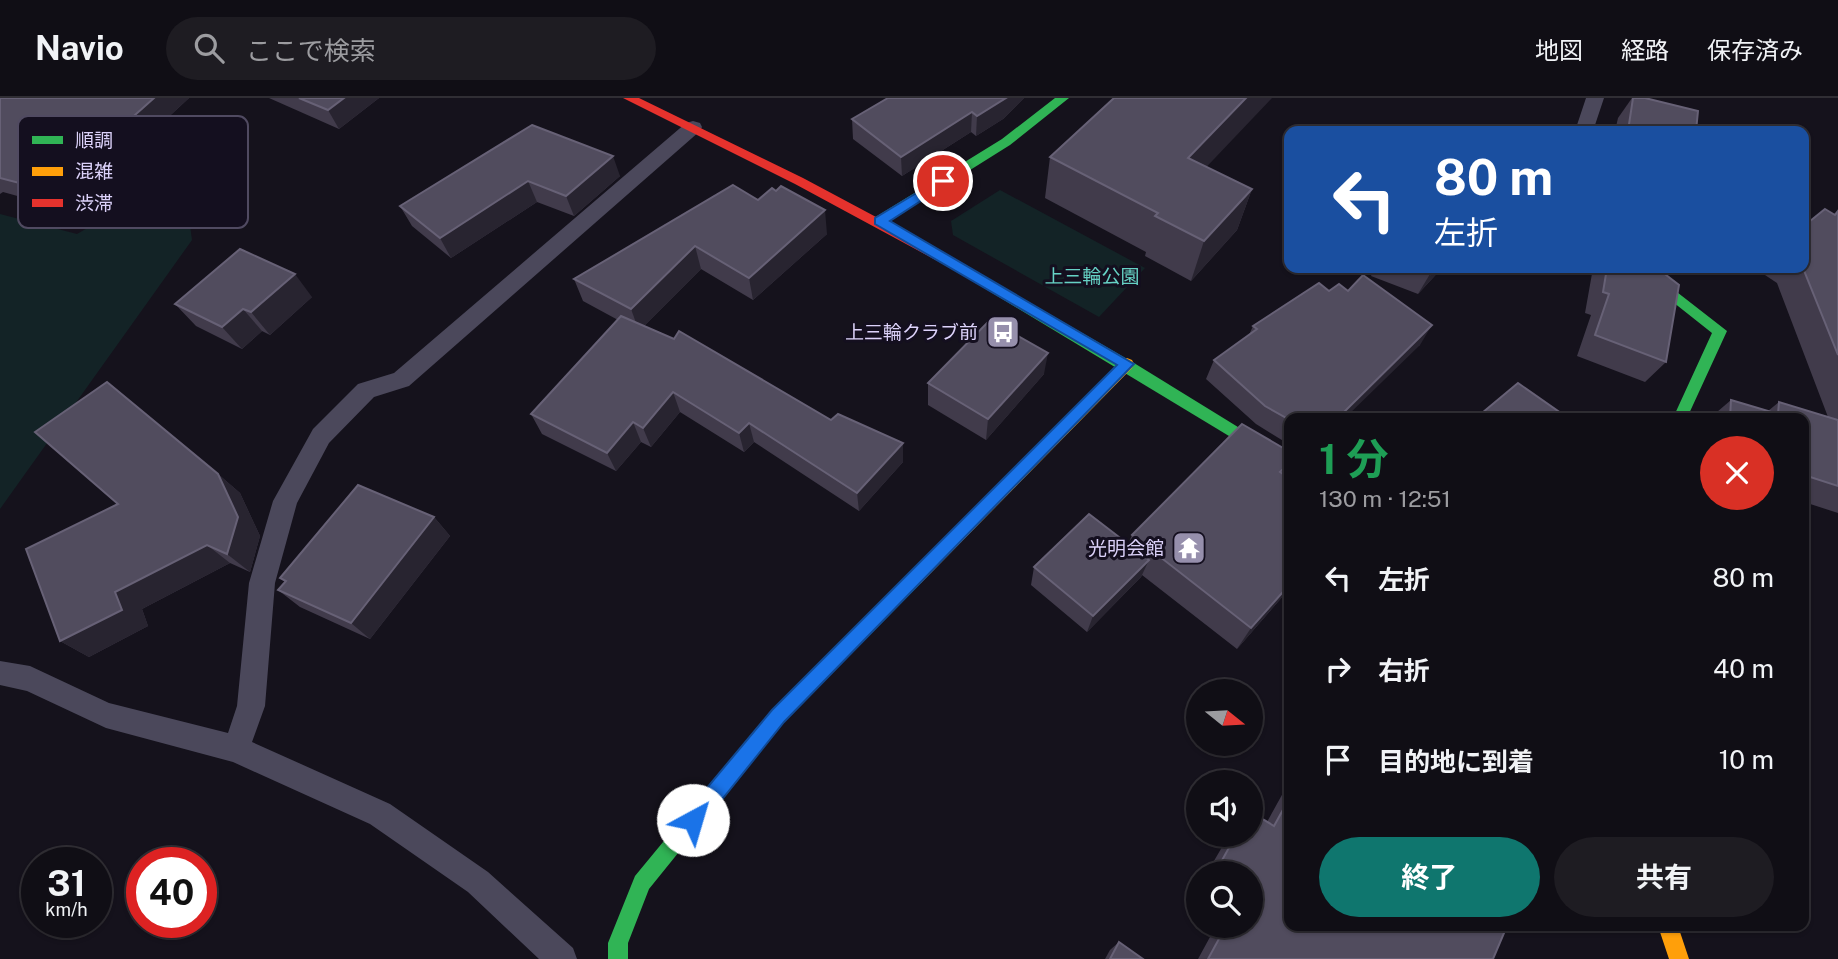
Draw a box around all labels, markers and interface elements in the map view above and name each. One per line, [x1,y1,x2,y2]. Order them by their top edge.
search box [166,17,656,80]
text: Navio [35,29,124,67]
icon: search [190,29,228,67]
text: ここで検索 [246,35,376,66]
text: 地図 [1535,36,1583,64]
text: 経路 [1621,36,1669,64]
text: 保存済み [1707,36,1803,64]
legend [18,116,248,228]
text: 順調 [75,129,113,151]
text: 80 m [1434,148,1553,206]
pin [913,151,973,211]
icon: left [1319,154,1410,245]
text: 混雑 [75,160,113,182]
icon: arrive [924,162,962,200]
text: 渋滞 [75,192,113,214]
text: 左折 [1434,214,1498,251]
park label: 上三輪公園 [1044,265,1140,287]
bus stop icon: 上三輪クラブ前 [984,313,1022,351]
place label: 上三輪クラブ前 [845,321,978,343]
text: 1 分 [1319,434,1388,483]
button: close [1700,436,1774,510]
text: 130 m · 12:51 [1319,485,1451,512]
temple icon: 光明会館 [1170,529,1208,567]
place label: 光明会館 [1088,537,1164,559]
icon: left [1319,559,1357,597]
text: 80 m [1713,562,1774,593]
text: 左折 [1378,564,1430,595]
icon: right [1319,650,1357,688]
text: 40 m [1713,653,1774,684]
text: 右折 [1378,655,1430,686]
north arrow [1186,679,1264,756]
map controls [1186,679,1263,938]
icon: arrive [1319,741,1357,779]
text: 10 m [1719,744,1774,775]
text: 目的地に到着 [1378,746,1534,777]
button: sound [1186,770,1263,847]
position arrow [656,783,730,857]
button: 終了 [1319,837,1540,917]
button: 共有 [1554,837,1774,917]
speed limit sign: 40 [126,847,217,938]
button: search [1186,861,1263,938]
text: 31 [47,863,86,904]
text: km/h [45,899,88,920]

